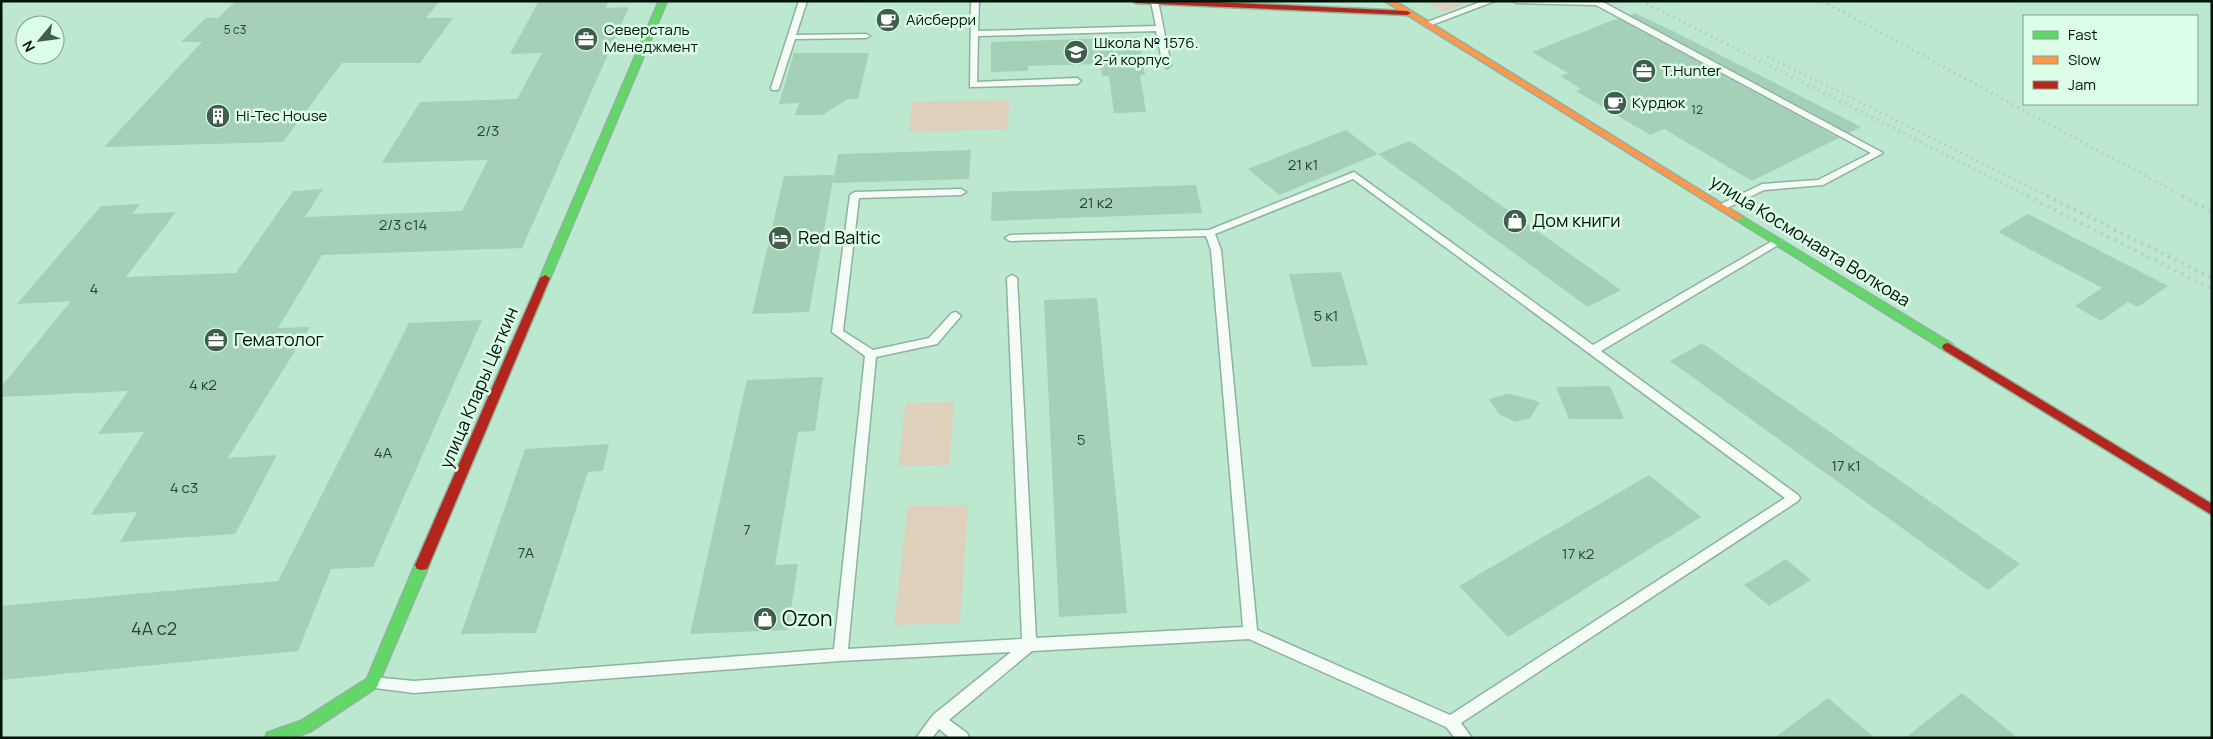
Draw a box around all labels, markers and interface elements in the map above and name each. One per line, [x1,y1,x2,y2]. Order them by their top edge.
cafe icon: Айсберри [875,7,901,33]
place label: Айсберри [906,9,976,30]
north arrow [15,15,65,65]
legend [2023,15,2198,105]
place label: Северсталь Менеджмент [604,19,698,57]
house number: 5 с3 [224,21,246,38]
text: Fast [2068,24,2097,45]
office icon: Северсталь Менеджмент [573,26,599,52]
place label: Школа № 1576. 2-й корпус [1094,32,1198,70]
text: N [17,38,39,56]
school or university icon: Школа № 1576. 2-й корпус [1063,39,1089,65]
text: Slow [2068,49,2101,70]
office icon: T.Hunter [1631,58,1657,84]
place label: T.Hunter [1662,60,1722,81]
text: Jam [2068,74,2096,95]
cafe icon: Курдюк [1602,90,1628,116]
place label: Курдюк [1632,92,1686,113]
house number: 12 [1691,101,1703,118]
building icon: Hi-Tec House [205,103,231,129]
place label: Hi-Tec House [236,105,328,126]
house number: 2/3 [477,120,499,141]
house number: 21 к1 [1288,154,1318,175]
street label: улица Космонавта Волкова [1706,169,1915,312]
house number: 21 к2 [1079,192,1113,213]
shop icon: Дом книги [1502,208,1528,234]
place label: Дом книги [1532,208,1620,232]
house number: 2/3 с14 [379,214,427,235]
hotel icon: Red Baltic [767,225,793,251]
place label: Red Baltic [798,225,881,249]
house number: 4 [90,278,99,299]
street label: улица Клары Цеткин [433,303,523,472]
house number: 5 к1 [1314,305,1338,326]
office icon: Гематолог [203,327,229,353]
place label: Гематолог [234,327,324,351]
house number: 4 к2 [189,374,217,395]
house number: 5 [1077,429,1085,450]
house number: 4А [374,442,393,463]
house number: 17 к1 [1831,455,1861,476]
house number: 4 с3 [170,477,198,498]
house number: 7 [743,519,751,540]
house number: 7А [518,542,535,563]
house number: 17 к2 [1562,543,1594,564]
place label: Ozon [782,604,832,632]
shop icon: Ozon [752,606,778,632]
house number: 4А с2 [131,616,177,640]

